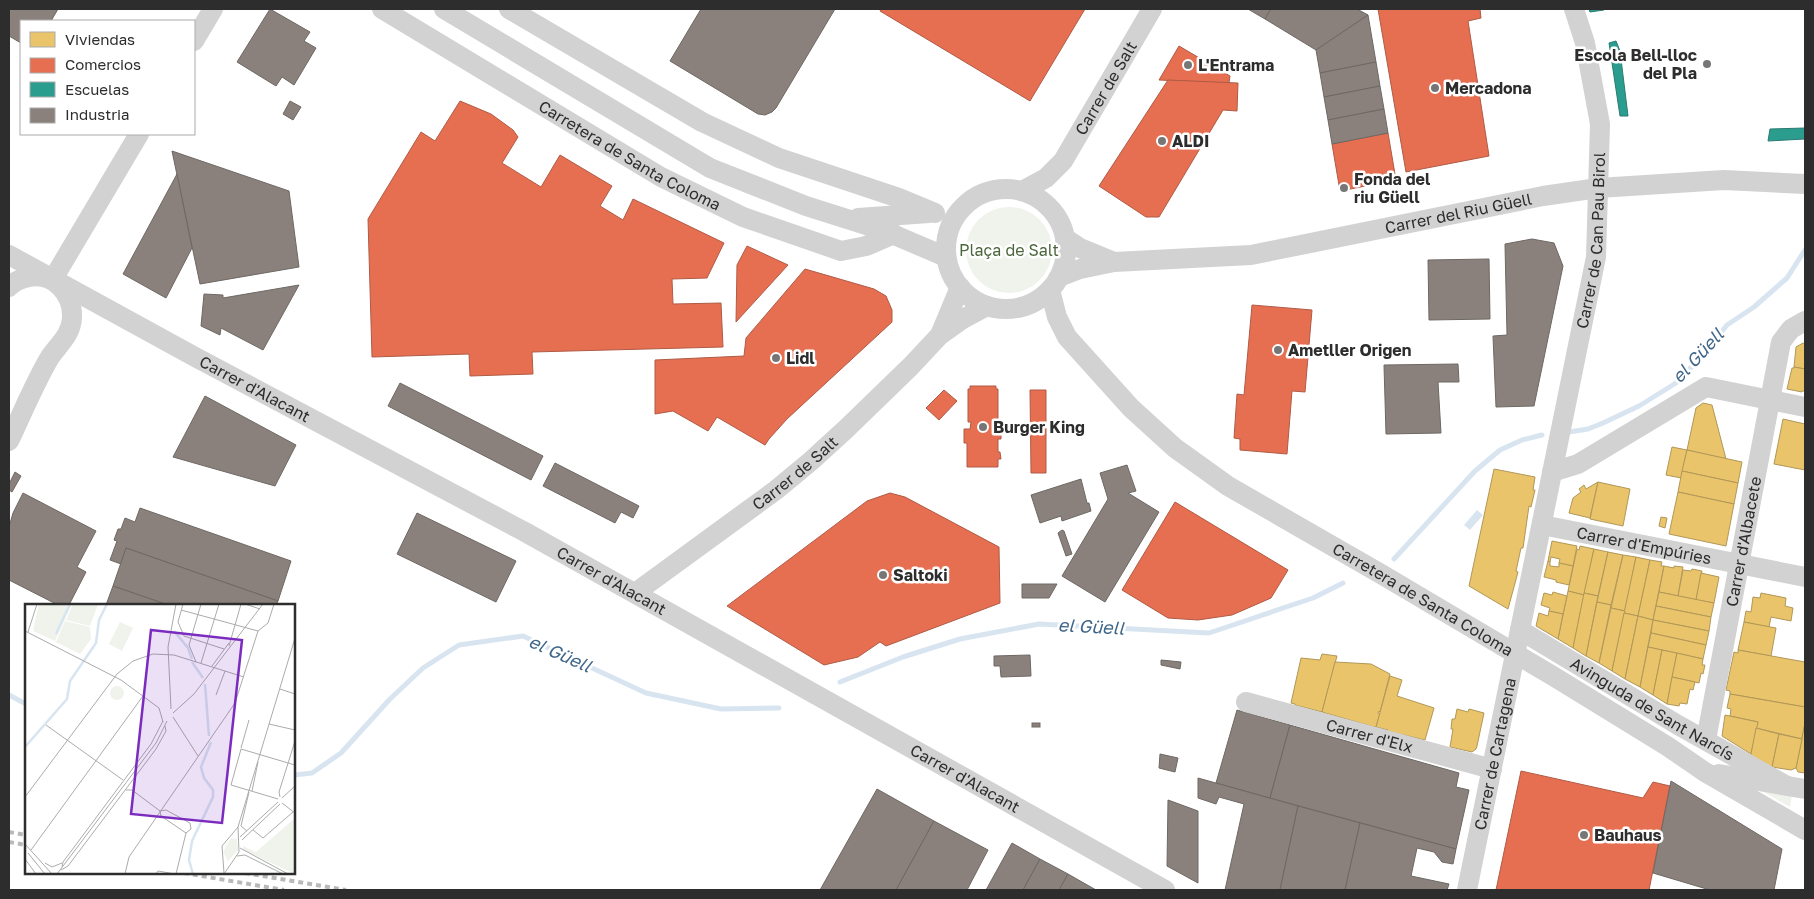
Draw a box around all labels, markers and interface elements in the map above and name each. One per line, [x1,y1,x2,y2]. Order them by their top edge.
legend [20,20,195,135]
text: Viviendas [65,30,135,48]
street label: Carrer de Salt [1070,37,1141,139]
place label: Escola Bell-lloc del Pla [1574,45,1697,83]
text: Comercios [65,55,141,73]
place label: L'Entrama [1198,55,1274,75]
marker: Escola Bell-lloc del Pla [1701,58,1713,70]
marker: L'Entrama [1182,59,1194,71]
place label: Mercadona [1445,78,1532,98]
text: Escuelas [65,80,129,98]
marker: Mercadona [1429,82,1441,94]
street label: Carretera de Santa Coloma [535,96,724,215]
text: Industria [65,105,130,123]
place label: ALDI [1172,131,1209,151]
marker: ALDI [1156,135,1168,147]
street label: Carrer de Can Pau Birol [1572,152,1609,330]
place label: Fonda del riu Güell [1354,169,1431,207]
marker: Fonda del riu Güell [1338,182,1350,194]
street label: Carrer del Riu Güell [1383,188,1534,238]
park label: Plaça de Salt [959,240,1059,260]
water label: el Güell [1667,323,1729,387]
place label: Ametller Origen [1288,340,1411,360]
marker: Ametller Origen [1272,344,1284,356]
place label: Lidl [786,348,815,368]
street label: Carrer d'Alacant [196,351,314,426]
marker: Lidl [770,352,782,364]
place label: Burger King [993,417,1085,437]
marker: Burger King [977,421,989,433]
street label: Carrer de Salt [748,432,842,514]
street label: Carrer d'Albacete [1721,475,1765,608]
street label: Carrer d'Empúries [1575,522,1713,568]
street label: Carretera de Santa Coloma [1329,538,1517,660]
street label: Carrer d'Alacant [553,542,670,619]
place label: Saltoki [893,565,948,585]
marker: Saltoki [877,569,889,581]
inset map [25,604,295,874]
water label: el Güell [1057,613,1126,639]
water label: el Güell [526,630,596,677]
street label: Avinguda de Sant Narcís [1567,653,1738,765]
street label: Carrer de Cartagena [1469,676,1520,832]
street label: Carrer d'Elx [1324,714,1415,757]
street label: Carrer d'Alacant [907,740,1023,817]
place label: Bauhaus [1594,825,1662,845]
marker: Bauhaus [1578,829,1590,841]

